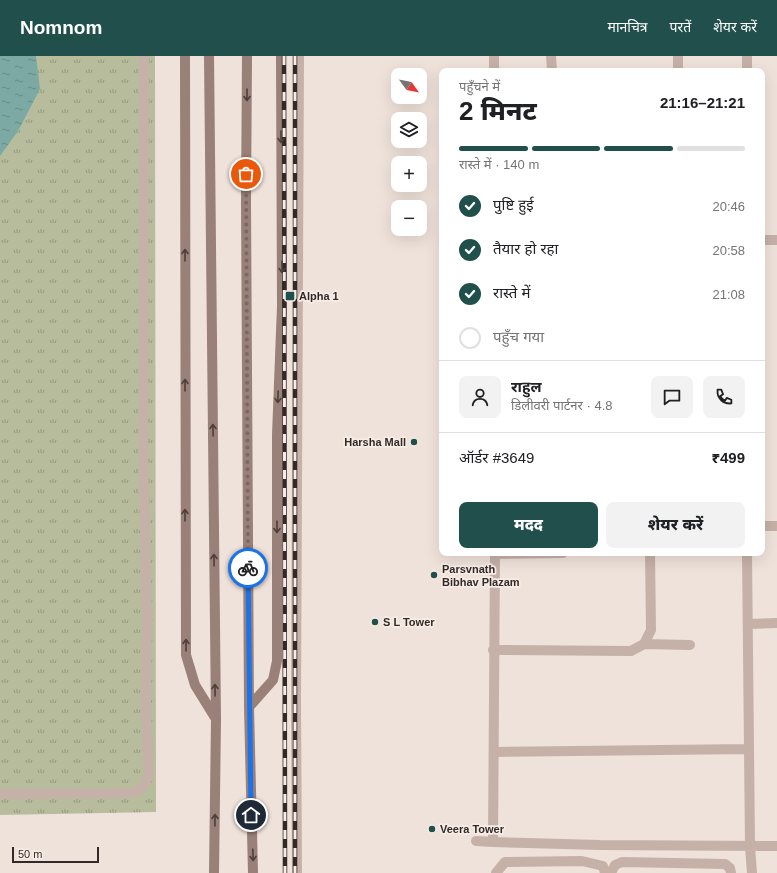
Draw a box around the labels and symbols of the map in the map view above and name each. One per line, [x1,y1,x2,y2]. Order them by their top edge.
north arrow [391,68,427,104]
one-way arrow [243,88,251,101]
one-way arrow [277,130,285,143]
pin [229,157,263,191]
one-way arrow [181,249,189,262]
one-way arrow [278,260,286,273]
marker: Alpha 1 [284,290,296,302]
place label: Alpha 1 [299,290,339,302]
one-way arrow [181,379,189,392]
one-way arrow [274,390,282,403]
one-way arrow [209,424,217,437]
place label: Harsha Mall [344,436,406,448]
marker: Harsha Mall [409,437,419,447]
one-way arrow [181,509,189,522]
one-way arrow [273,520,281,533]
courier [228,548,268,588]
one-way arrow [210,554,218,567]
place label: Parsvnath Bibhav Plazam [442,563,520,588]
marker: Parsvnath Bibhav Plazam [429,570,439,580]
place label: S L Tower [383,616,435,628]
marker: S L Tower [370,617,380,627]
one-way arrow [182,639,190,652]
one-way arrow [211,684,219,697]
pin [234,798,268,832]
one-way arrow [211,814,219,827]
place label: Veera Tower [440,823,505,835]
marker: Veera Tower [427,824,437,834]
scale bar [12,845,99,864]
one-way arrow [249,848,256,861]

